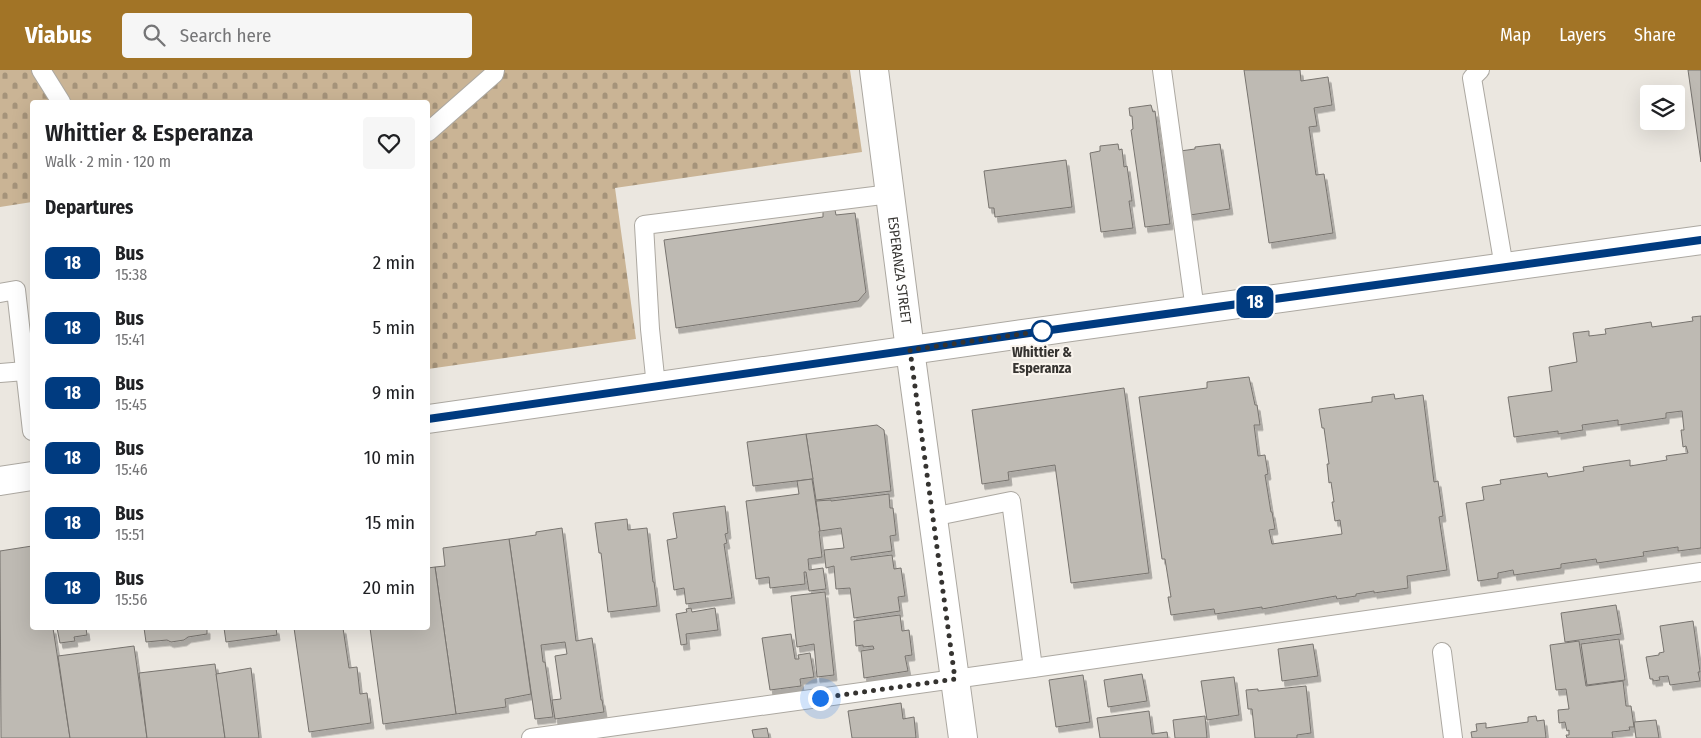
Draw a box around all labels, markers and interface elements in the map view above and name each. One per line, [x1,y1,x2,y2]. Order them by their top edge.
search box [122,13,472,58]
text: Viabus [25,21,92,49]
icon: search [140,21,168,49]
text: Search here [180,24,271,47]
text: Map [1500,24,1531,46]
text: Layers [1559,24,1606,46]
text: Share [1634,24,1676,46]
map controls [1640,85,1685,130]
button: layers [1640,85,1685,130]
button: heart [363,117,415,169]
text: Whittier & Esperanza [45,119,253,147]
text: Walk · 2 min · 120 m [45,152,171,171]
text: Departures [45,196,133,219]
street label: ESPERANZA STREET [884,215,915,326]
text: Bus [115,242,144,265]
text: 2 min [373,251,415,274]
text: 18 [64,252,81,274]
text: 15:38 [115,265,147,284]
line badge: 18 [1232,286,1278,318]
text: 18 [1246,291,1264,313]
text: Bus [115,307,144,330]
text: 5 min [372,316,415,339]
text: 18 [64,317,81,339]
marker: Whittier & Esperanza [1031,320,1053,342]
text: 15:41 [115,330,145,349]
place label: Whittier & Esperanza [1012,344,1072,377]
text: Bus [115,372,144,395]
text: 9 min [372,381,415,404]
text: 18 [64,382,81,404]
text: 15:45 [115,395,147,414]
text: Bus [115,437,144,460]
text: 10 min [364,446,415,469]
text: 18 [64,447,81,469]
text: 15:46 [115,460,148,479]
text: Bus [115,502,144,525]
text: 15 min [365,511,415,534]
text: 18 [64,512,81,534]
text: 15:51 [115,525,145,544]
text: Bus [115,567,144,590]
text: 20 min [363,576,415,599]
text: 18 [64,577,81,599]
text: 15:56 [115,590,147,609]
your location [808,686,833,711]

